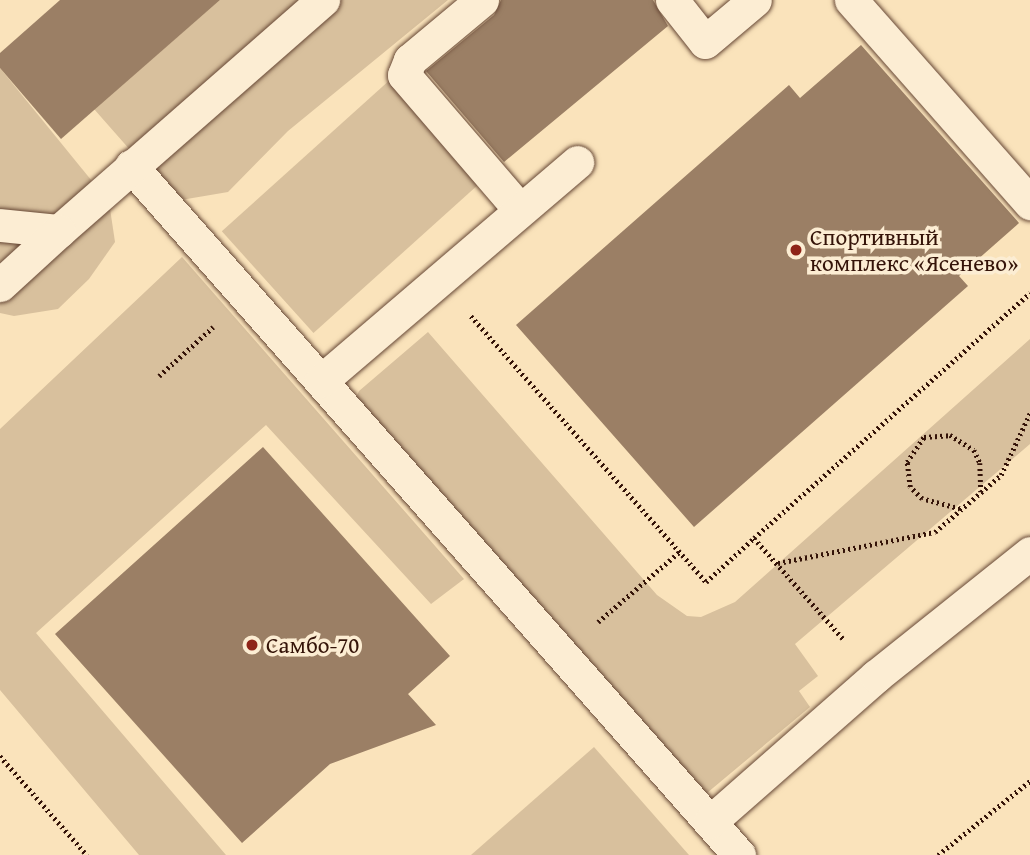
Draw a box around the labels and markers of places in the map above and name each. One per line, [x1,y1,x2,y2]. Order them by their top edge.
place label: Спортивный комплекс «Ясенево» [810,223,1018,277]
marker: Спортивный комплекс «Ясенево» [788,242,804,258]
place label: Самбо-70 [266,631,359,659]
marker: Самбо-70 [244,637,260,653]

